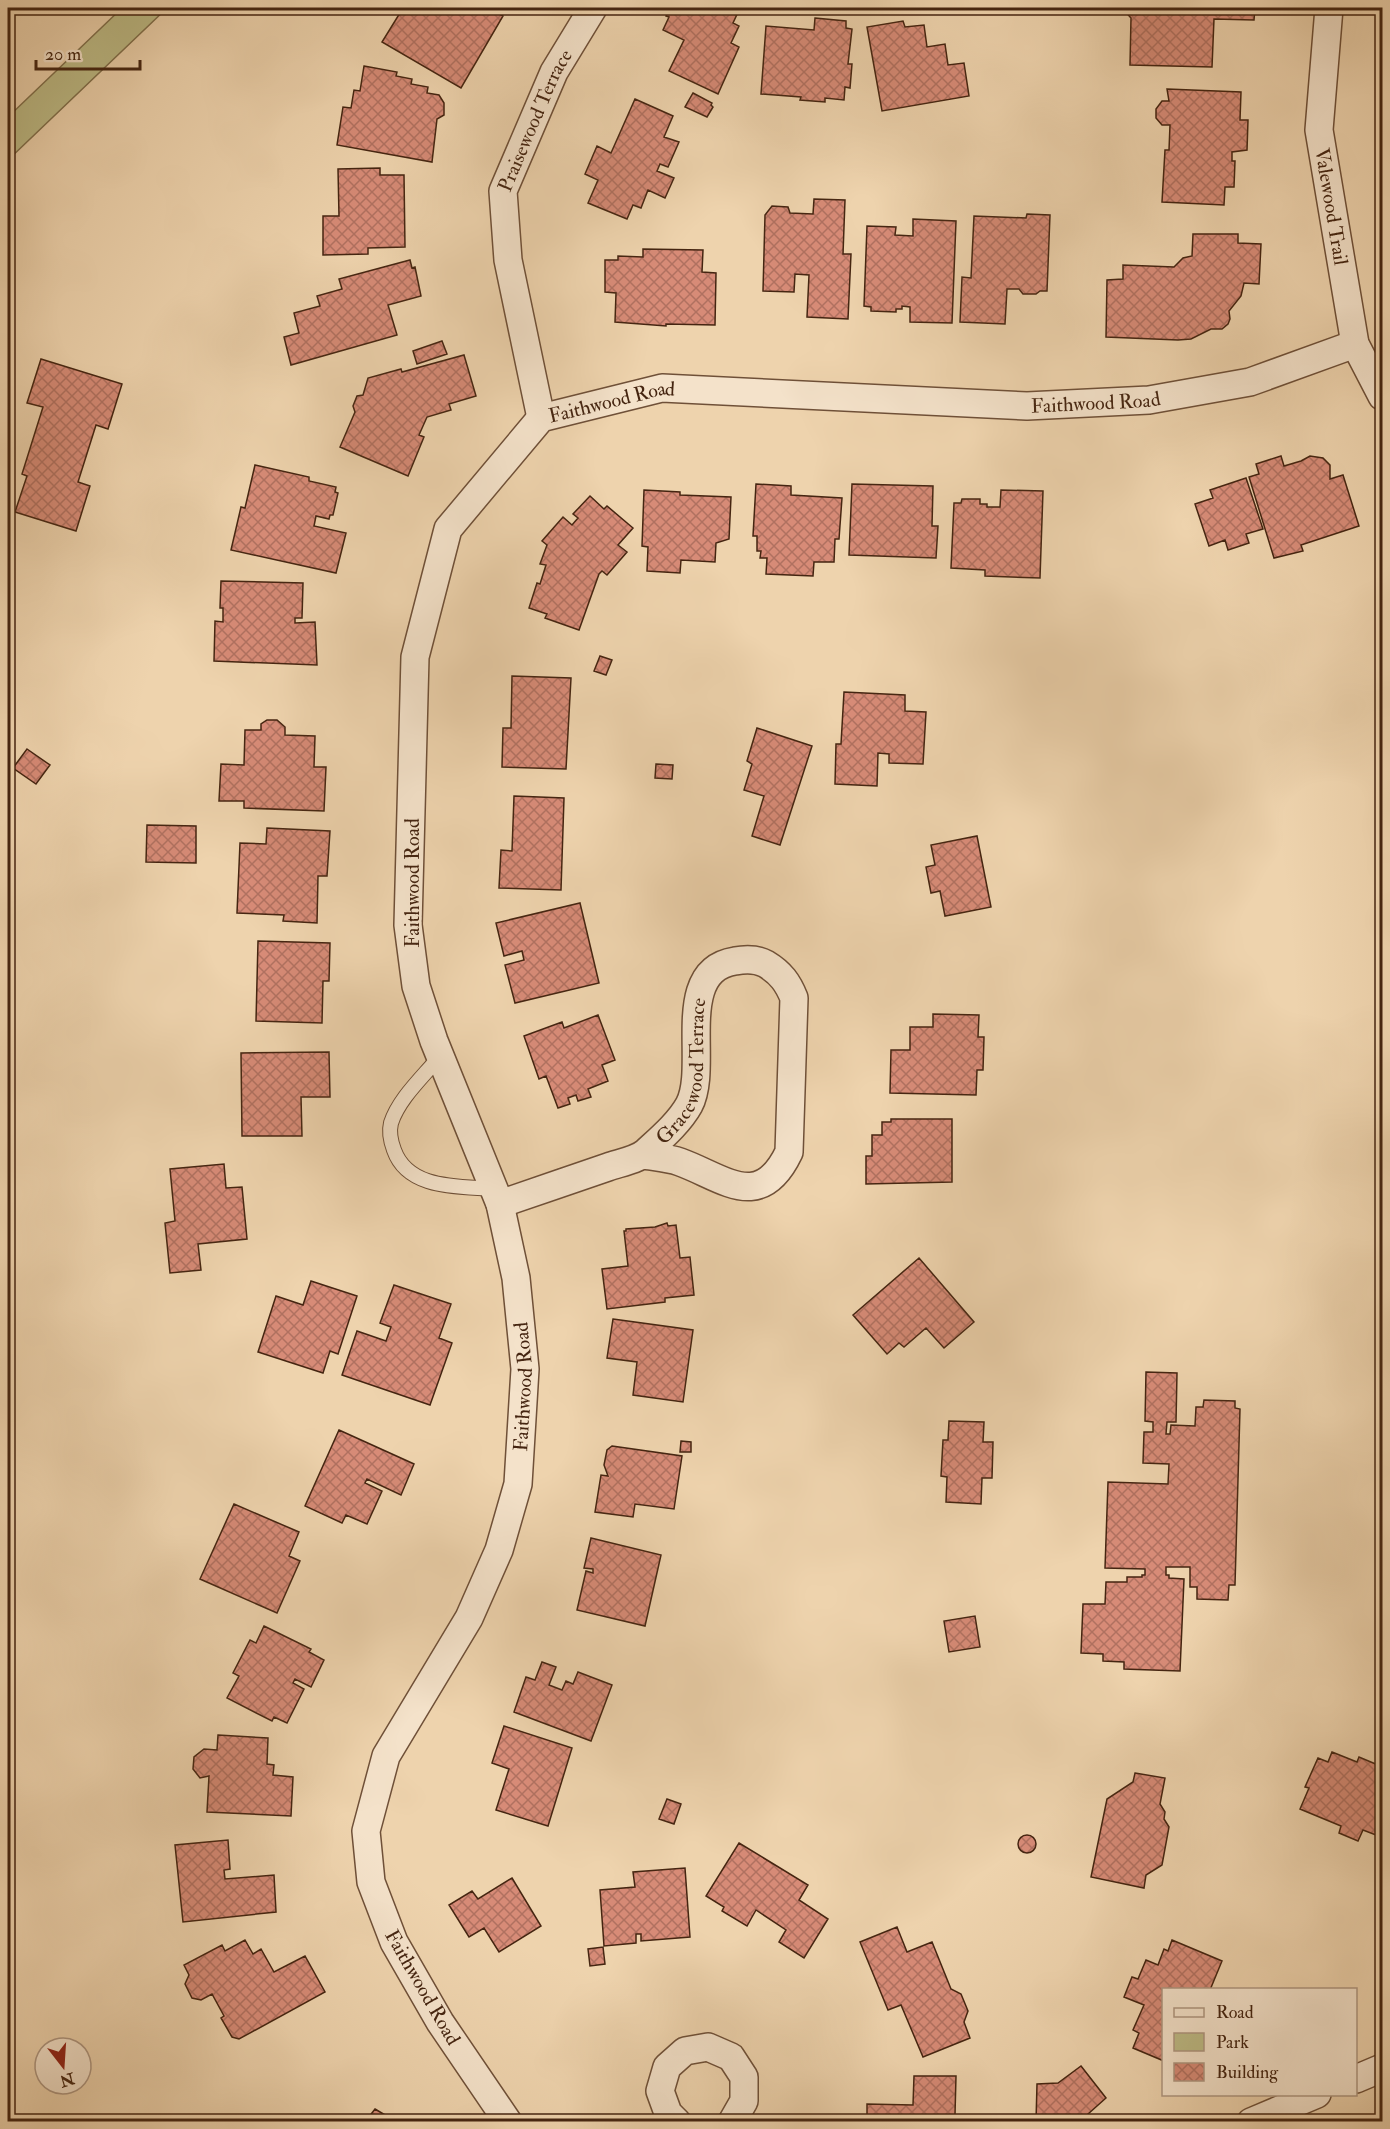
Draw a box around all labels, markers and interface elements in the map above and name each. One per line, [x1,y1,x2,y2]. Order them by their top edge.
scale bar [36,33,140,71]
text: 20 m [45,43,81,66]
street label: Praisewood Terrace [492,45,578,196]
street label: Valewood Trail [1309,146,1354,267]
street label: Faithwood Road [546,375,676,429]
street label: Faithwood Road [1030,386,1163,419]
street label: Faithwood Road [400,818,425,948]
street label: Gracewood Terrace [650,996,712,1150]
street label: Faithwood Road [508,1321,538,1452]
street label: Faithwood Road [379,1925,466,2050]
legend [1162,1988,1357,2096]
text: Road [1216,2001,1254,2024]
text: Park [1216,2031,1249,2054]
north arrow [33,2036,93,2096]
text: Building [1216,2061,1279,2084]
text: N [57,2067,78,2091]

